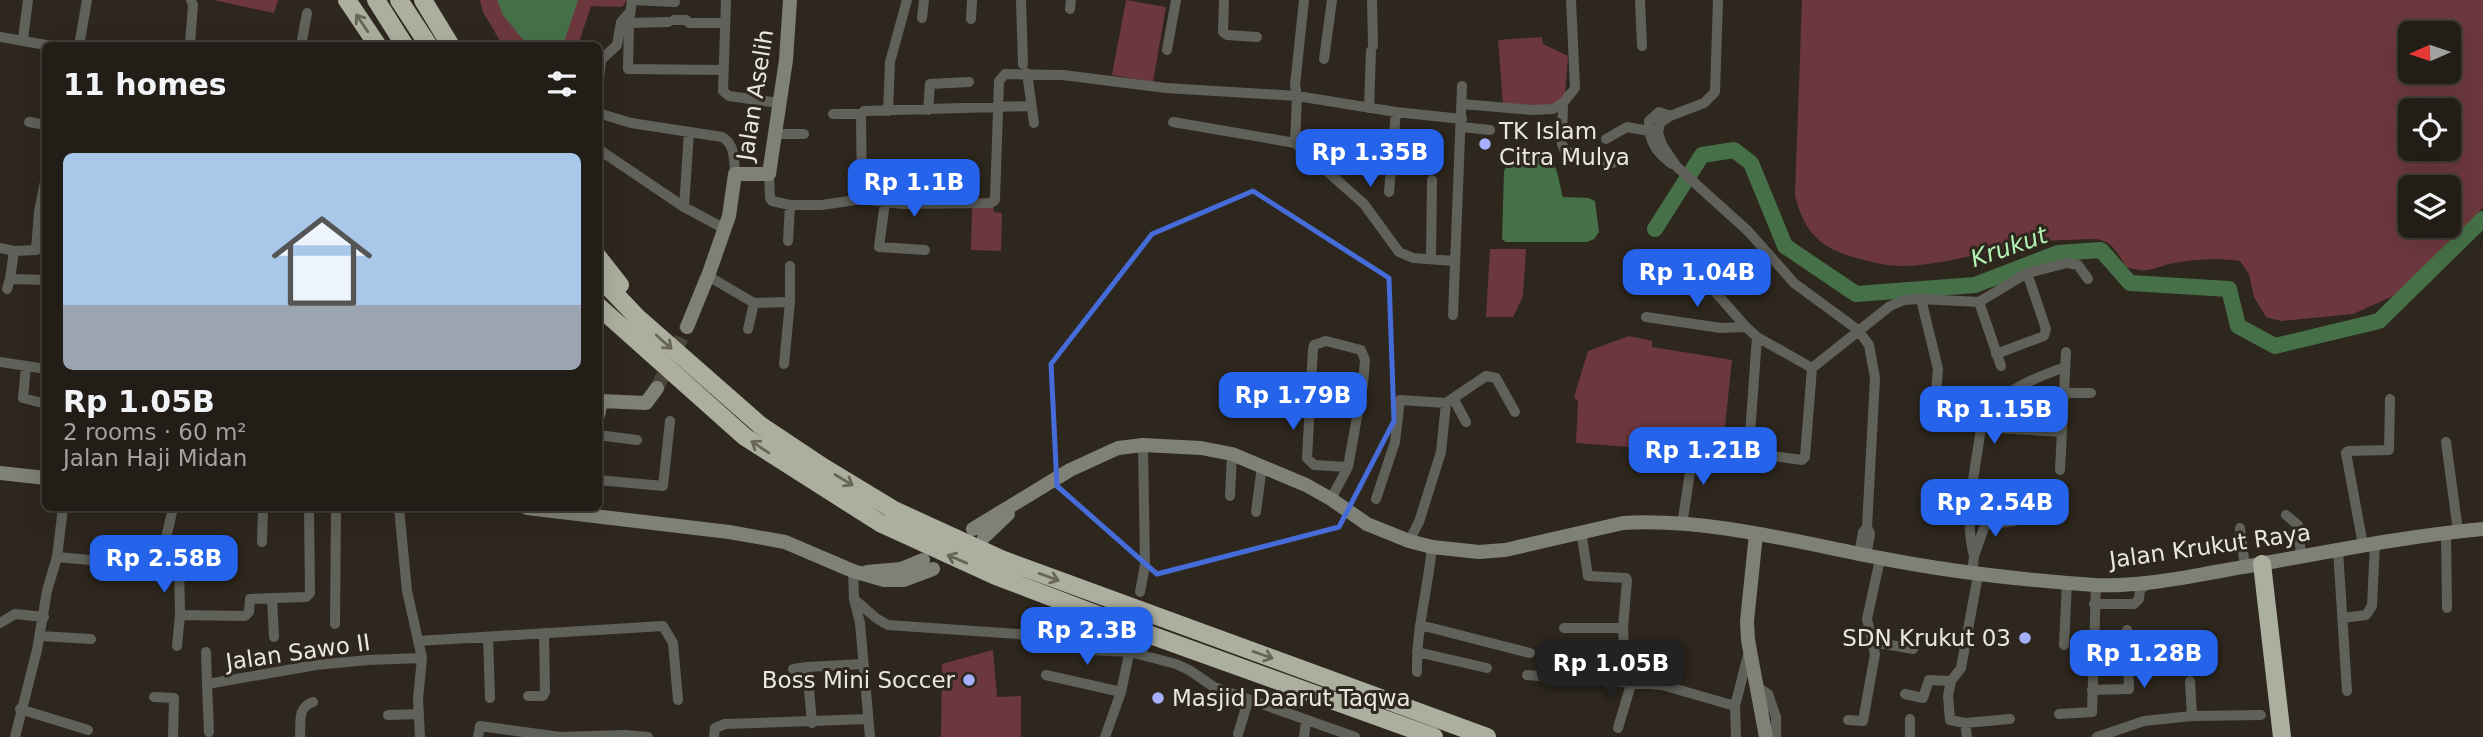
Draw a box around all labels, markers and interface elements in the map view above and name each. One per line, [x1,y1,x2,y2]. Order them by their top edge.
one-way arrow [355,14,370,33]
north arrow [2398,21,2460,84]
map controls [2398,21,2461,238]
street label: Jalan Aselih [731,28,778,164]
icon: filters [543,65,581,103]
text: 11 homes [63,67,227,102]
button: locate [2398,98,2461,161]
place label: TK Islam Citra Mulya [1498,118,1630,170]
pin: Rp 1.35B [1298,130,1442,189]
marker: TK Islam Citra Mulya [1477,136,1493,152]
text: Rp 1.35B [1312,139,1428,165]
pin: Rp 1.1B [849,160,979,219]
text: Rp 1.1B [864,169,964,195]
button: layers [2398,175,2461,238]
icon: home [259,198,385,324]
water label: Krukut [1967,220,2053,273]
pin: Rp 1.04B [1625,250,1769,309]
text: Rp 1.04B [1639,259,1755,285]
one-way arrow [655,333,672,350]
pin: Rp 1.79B [1221,372,1365,432]
text: Rp 1.79B [1235,382,1351,408]
text: Rp 1.05B [63,384,215,419]
pin: Rp 1.15B [1922,386,2066,446]
text: Rp 1.15B [1936,396,2052,422]
text: 2 rooms · 60 m² [63,419,247,445]
pin: Rp 1.21B [1631,428,1775,487]
text: Rp 1.21B [1645,437,1761,463]
one-way arrow [751,439,770,454]
text: Jalan Haji Midan [63,445,247,471]
one-way arrow [833,473,853,487]
pin: Rp 2.54B [1923,480,2067,539]
text: Rp 2.54B [1937,489,2053,515]
street label: Jalan Krukut Raya [2106,519,2312,573]
pin: Rp 2.58B [92,536,236,595]
text: Rp 2.58B [106,545,222,571]
one-way arrow [947,552,968,565]
one-way arrow [1038,571,1060,584]
pin: Rp 2.3B [1022,608,1152,667]
text: Rp 2.3B [1037,617,1137,643]
place label: SDN Krukut 03 [1842,625,2011,651]
street label: Jalan Sawo II [222,629,372,675]
marker: SDN Krukut 03 [2017,630,2033,646]
pin: Rp 1.28B [2072,630,2216,690]
pin: Rp 1.05B [1539,640,1683,700]
text: Rp 1.28B [2086,640,2202,666]
one-way arrow [1251,650,1273,662]
text: Rp 1.05B [1553,650,1669,676]
place label: Boss Mini Soccer [762,667,956,693]
marker: Boss Mini Soccer [961,672,977,688]
place label: Masjid Daarut Taqwa [1172,685,1411,711]
marker: Masjid Daarut Taqwa [1150,690,1166,706]

